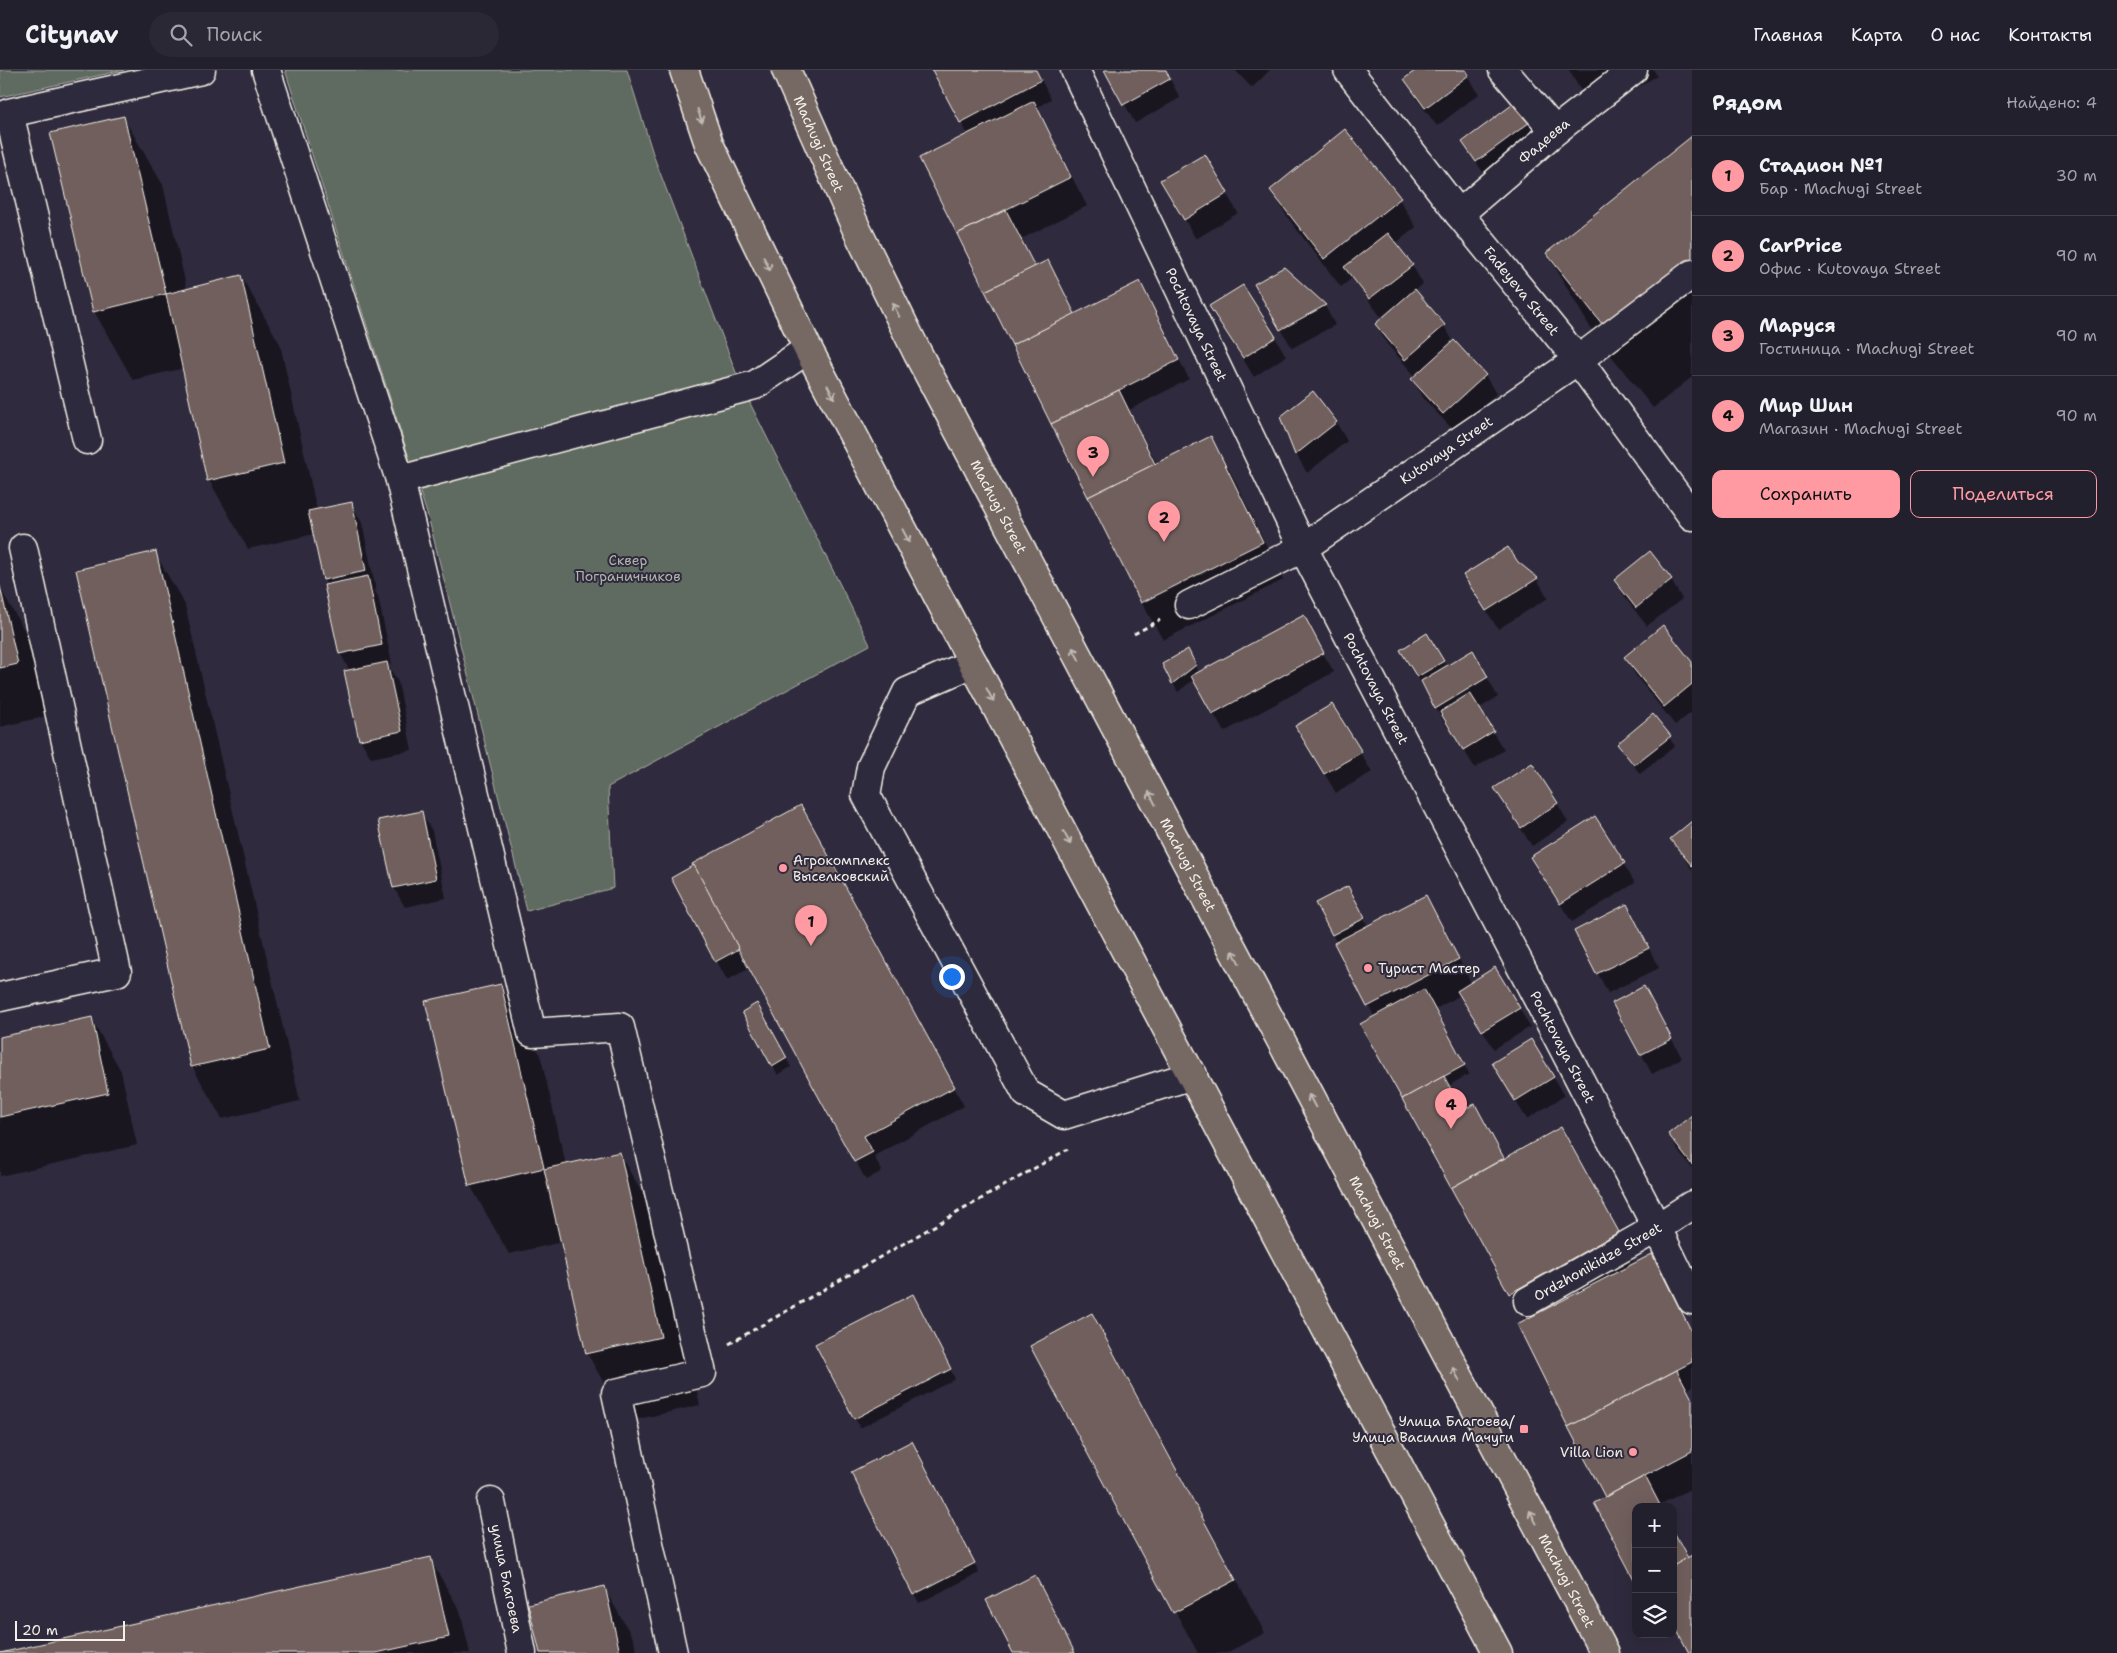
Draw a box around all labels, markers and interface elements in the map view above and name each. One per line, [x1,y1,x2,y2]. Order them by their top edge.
search box [149,12,499,57]
text: Citynav [25,19,119,51]
icon: search [167,21,195,49]
text: Поиск [207,22,262,47]
text: Главная [1753,23,1823,47]
text: Карта [1851,23,1903,47]
text: О нас [1931,23,1980,47]
text: Контакты [2008,23,2092,47]
text: Рядом [1712,89,1782,117]
text: Найдено: 4 [2006,92,2097,113]
street label: Machugi Street [790,93,848,195]
one-way arrow [696,108,705,123]
street label: Фадеева [1515,114,1573,168]
text: Стадион №1 [1759,153,1883,178]
text: 1 [1724,165,1732,186]
text: 30 m [2056,165,2097,186]
text: Бар · Machugi Street [1759,178,1922,199]
text: CarPrice [1759,233,1842,258]
street label: Fadeyeva Street [1480,243,1563,339]
text: 2 [1722,245,1734,266]
text: 90 m [2056,245,2097,266]
one-way arrow [763,256,772,271]
text: Офис · Kutovaya Street [1759,258,1941,279]
street label: Pochtovaya Street [1162,265,1231,384]
one-way arrow [891,303,901,318]
text: Маруся [1759,313,1836,338]
text: 3 [1722,325,1734,346]
text: 90 m [2056,325,2097,346]
text: Гостиница · Machugi Street [1759,338,1975,359]
one-way arrow [827,384,836,399]
text: Мир Шин [1759,393,1853,418]
text: 4 [1722,405,1734,426]
text: 90 m [2056,405,2097,426]
street label: Kutovaya Street [1396,412,1496,488]
text: Магазин · Machugi Street [1759,418,1962,439]
pin: 3 [1077,436,1109,477]
street label: Machugi Street [967,457,1031,557]
button: Сохранить [1712,470,1900,518]
button: Поделиться [1910,470,2097,518]
pin: 2 [1148,501,1180,542]
one-way arrow [902,528,911,543]
park label: Сквер Пограничников [575,551,681,585]
street label: Pochtovaya Street [1340,629,1413,748]
one-way arrow [1071,647,1080,662]
one-way arrow [986,687,995,702]
one-way arrow [1147,790,1157,805]
street label: Machugi Street [1156,815,1220,915]
one-way arrow [1062,831,1072,845]
place label: Агрокомплекс Выселковский [793,851,890,885]
marker: Агрокомплекс Выселковский [777,862,789,874]
pin: 1 [795,905,827,946]
one-way arrow [1231,950,1240,965]
place label: Турист Мастер [1378,959,1480,977]
marker: Турист Мастер [1362,962,1374,974]
your location [939,964,965,990]
street label: Pochtovaya Street [1526,988,1599,1106]
pin: 4 [1435,1088,1467,1129]
one-way arrow [1307,1093,1317,1108]
street label: Machugi Street [1345,1173,1410,1273]
street label: Ordzhonikidze Street [1530,1218,1665,1305]
one-way arrow [1451,1367,1461,1381]
place label: Улица Благоева/ Улица Василия Мачуги [1352,1412,1515,1446]
marker: Улица Благоева/ Улица Василия Мачуги [1518,1423,1530,1435]
place label: Villa Lion [1560,1443,1623,1461]
marker: Villa Lion [1627,1446,1639,1458]
map controls [1632,1503,1677,1638]
button: + [1632,1503,1677,1548]
one-way arrow [1528,1510,1537,1525]
street label: улица Благоева [487,1522,527,1635]
street label: Machugi Street [1535,1531,1599,1631]
button: − [1632,1548,1677,1593]
button: layers [1632,1593,1677,1638]
scale bar [15,1618,125,1641]
text: 20 m [22,1621,58,1639]

